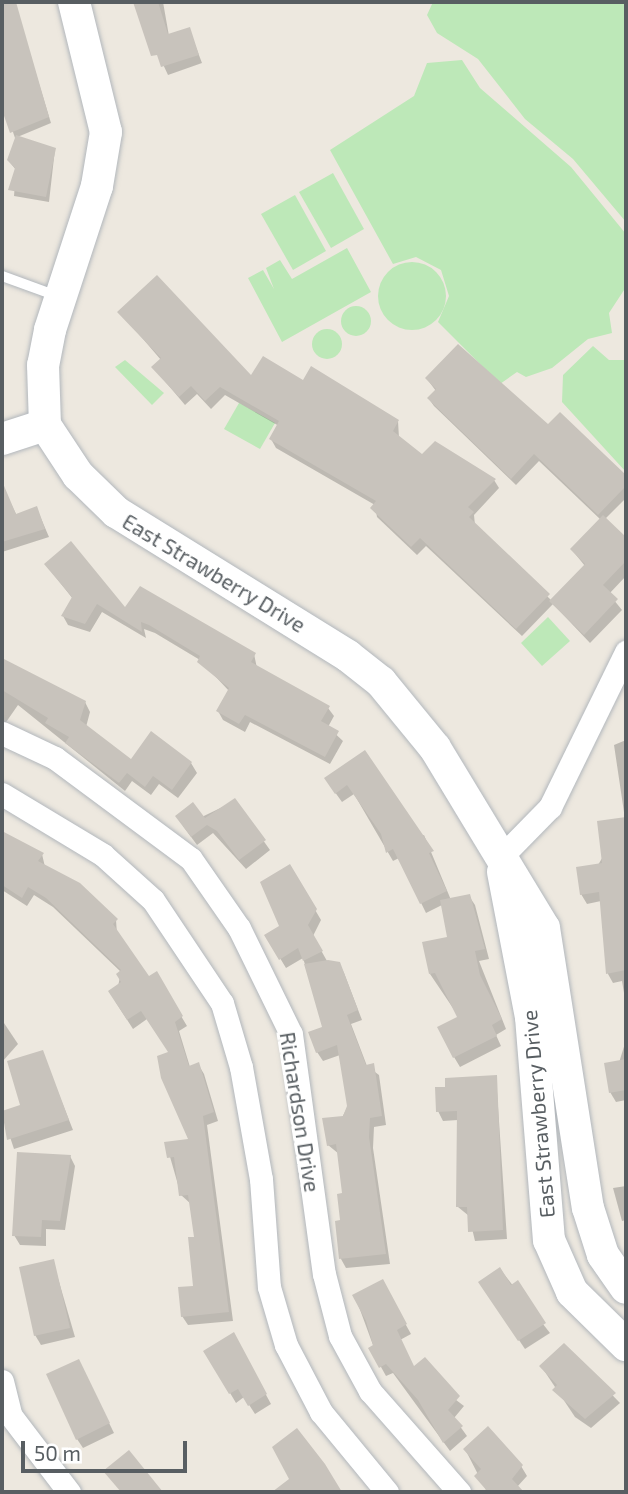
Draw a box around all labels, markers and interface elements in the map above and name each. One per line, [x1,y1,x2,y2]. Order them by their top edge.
street label: East Strawberry Drive [118,508,310,638]
street label: East Strawberry Drive [516,1009,560,1219]
street label: Richardson Drive [275,1030,325,1194]
scale bar [24,1428,191,1472]
text: 50 m [34,1440,81,1465]

